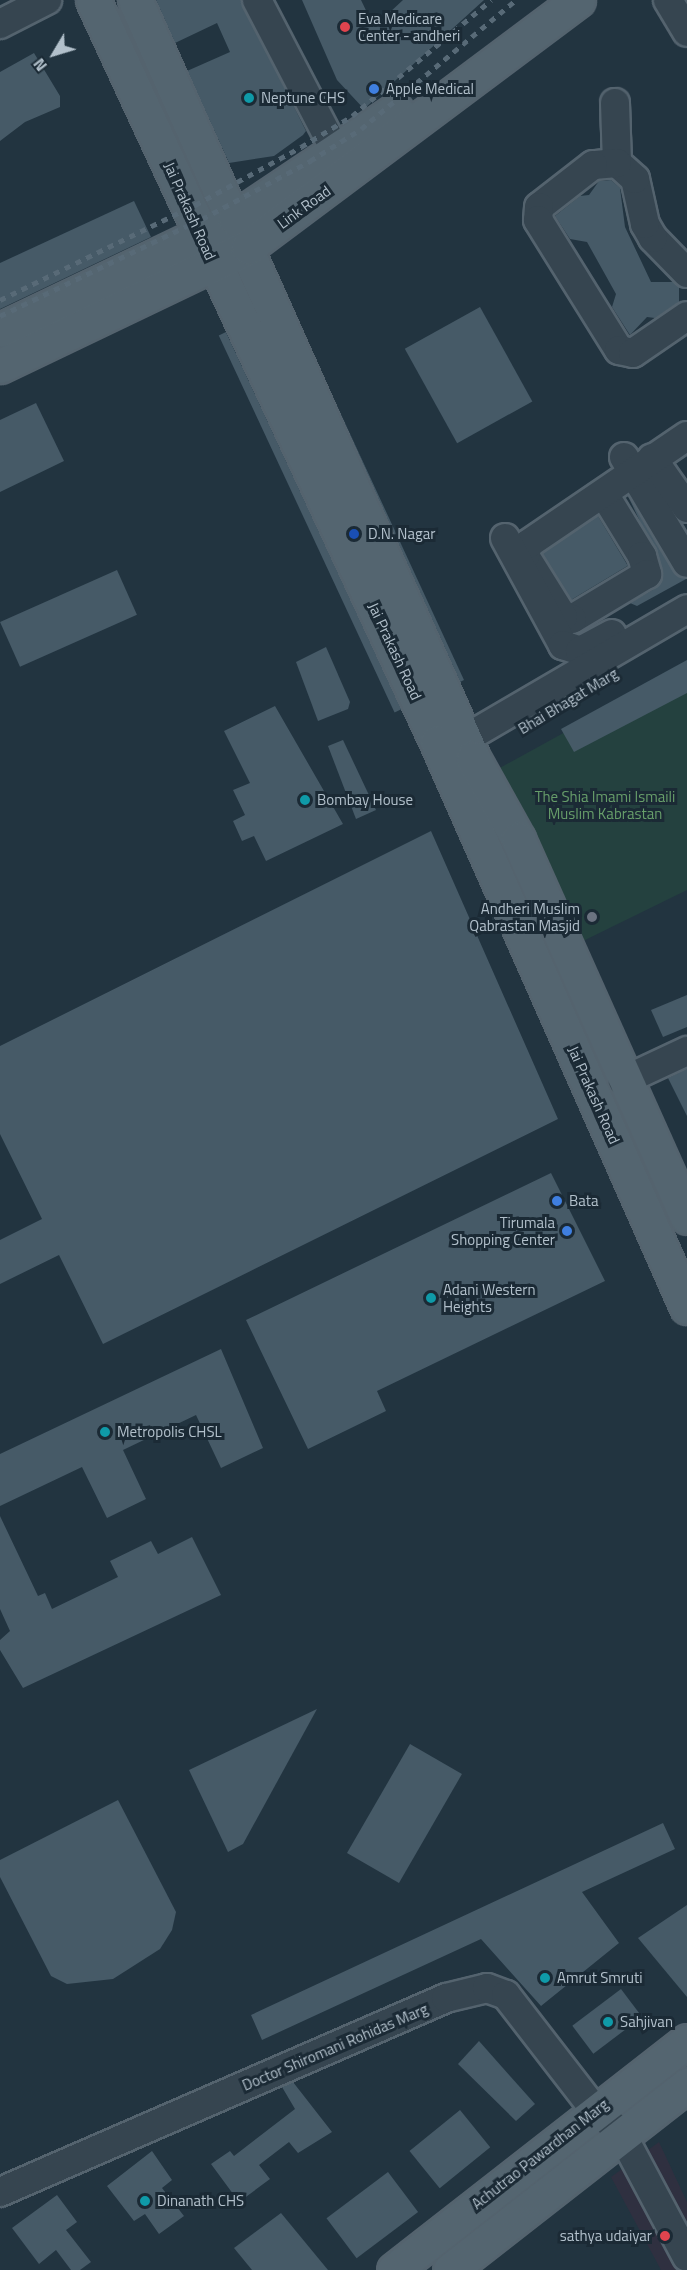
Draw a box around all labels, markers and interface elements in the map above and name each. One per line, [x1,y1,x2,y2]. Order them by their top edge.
place label: Eva Medicare Center - andheri [358,9,460,44]
marker: Eva Medicare Center - andheri [336,18,354,36]
north arrow [24,24,84,84]
text: N [27,53,53,77]
place label: Apple Medical [386,80,474,98]
marker: Apple Medical [367,82,381,96]
place label: Neptune CHS [261,89,345,107]
marker: Neptune CHS [242,91,256,105]
street label: Jai Prakash Road [160,159,220,263]
street label: Link Road [274,182,334,232]
marker: D.N. Nagar [345,525,363,543]
place label: D.N. Nagar [368,525,435,543]
street label: Jai Prakash Road [365,599,425,703]
street label: Bhai Bhagat Marg [515,664,621,738]
park label: The Shia Imami Ismaili Muslim Kabrastan [535,787,675,822]
place label: Bombay House [317,791,413,809]
marker: Bombay House [298,793,312,807]
place label: Andheri Muslim Qabrastan Masjid [469,899,580,934]
marker: Andheri Muslim Qabrastan Masjid [585,910,599,924]
street label: Jai Prakash Road [564,1043,624,1147]
place label: Bata [569,1192,599,1210]
marker: Bata [550,1194,564,1208]
place label: Tirumala Shopping Center [451,1213,555,1248]
marker: Tirumala Shopping Center [560,1224,574,1238]
place label: Adani Western Heights [443,1280,536,1315]
marker: Adani Western Heights [424,1291,438,1305]
place label: Metropolis CHSL [117,1423,222,1441]
marker: Metropolis CHSL [98,1425,112,1439]
place label: Amrut Smruti [557,1969,643,1987]
marker: Amrut Smruti [538,1971,552,1985]
street label: Doctor Shiromani Rohidas Marg [239,2000,431,2094]
place label: Sahjivan [620,2013,673,2031]
marker: Sahjivan [601,2015,615,2029]
street label: Achutrao Pawardhan Marg [468,2095,612,2213]
place label: Dinanath CHS [157,2192,244,2210]
marker: Dinanath CHS [138,2194,152,2208]
place label: sathya udaiyar [560,2227,652,2245]
marker: sathya udaiyar [656,2227,674,2245]

